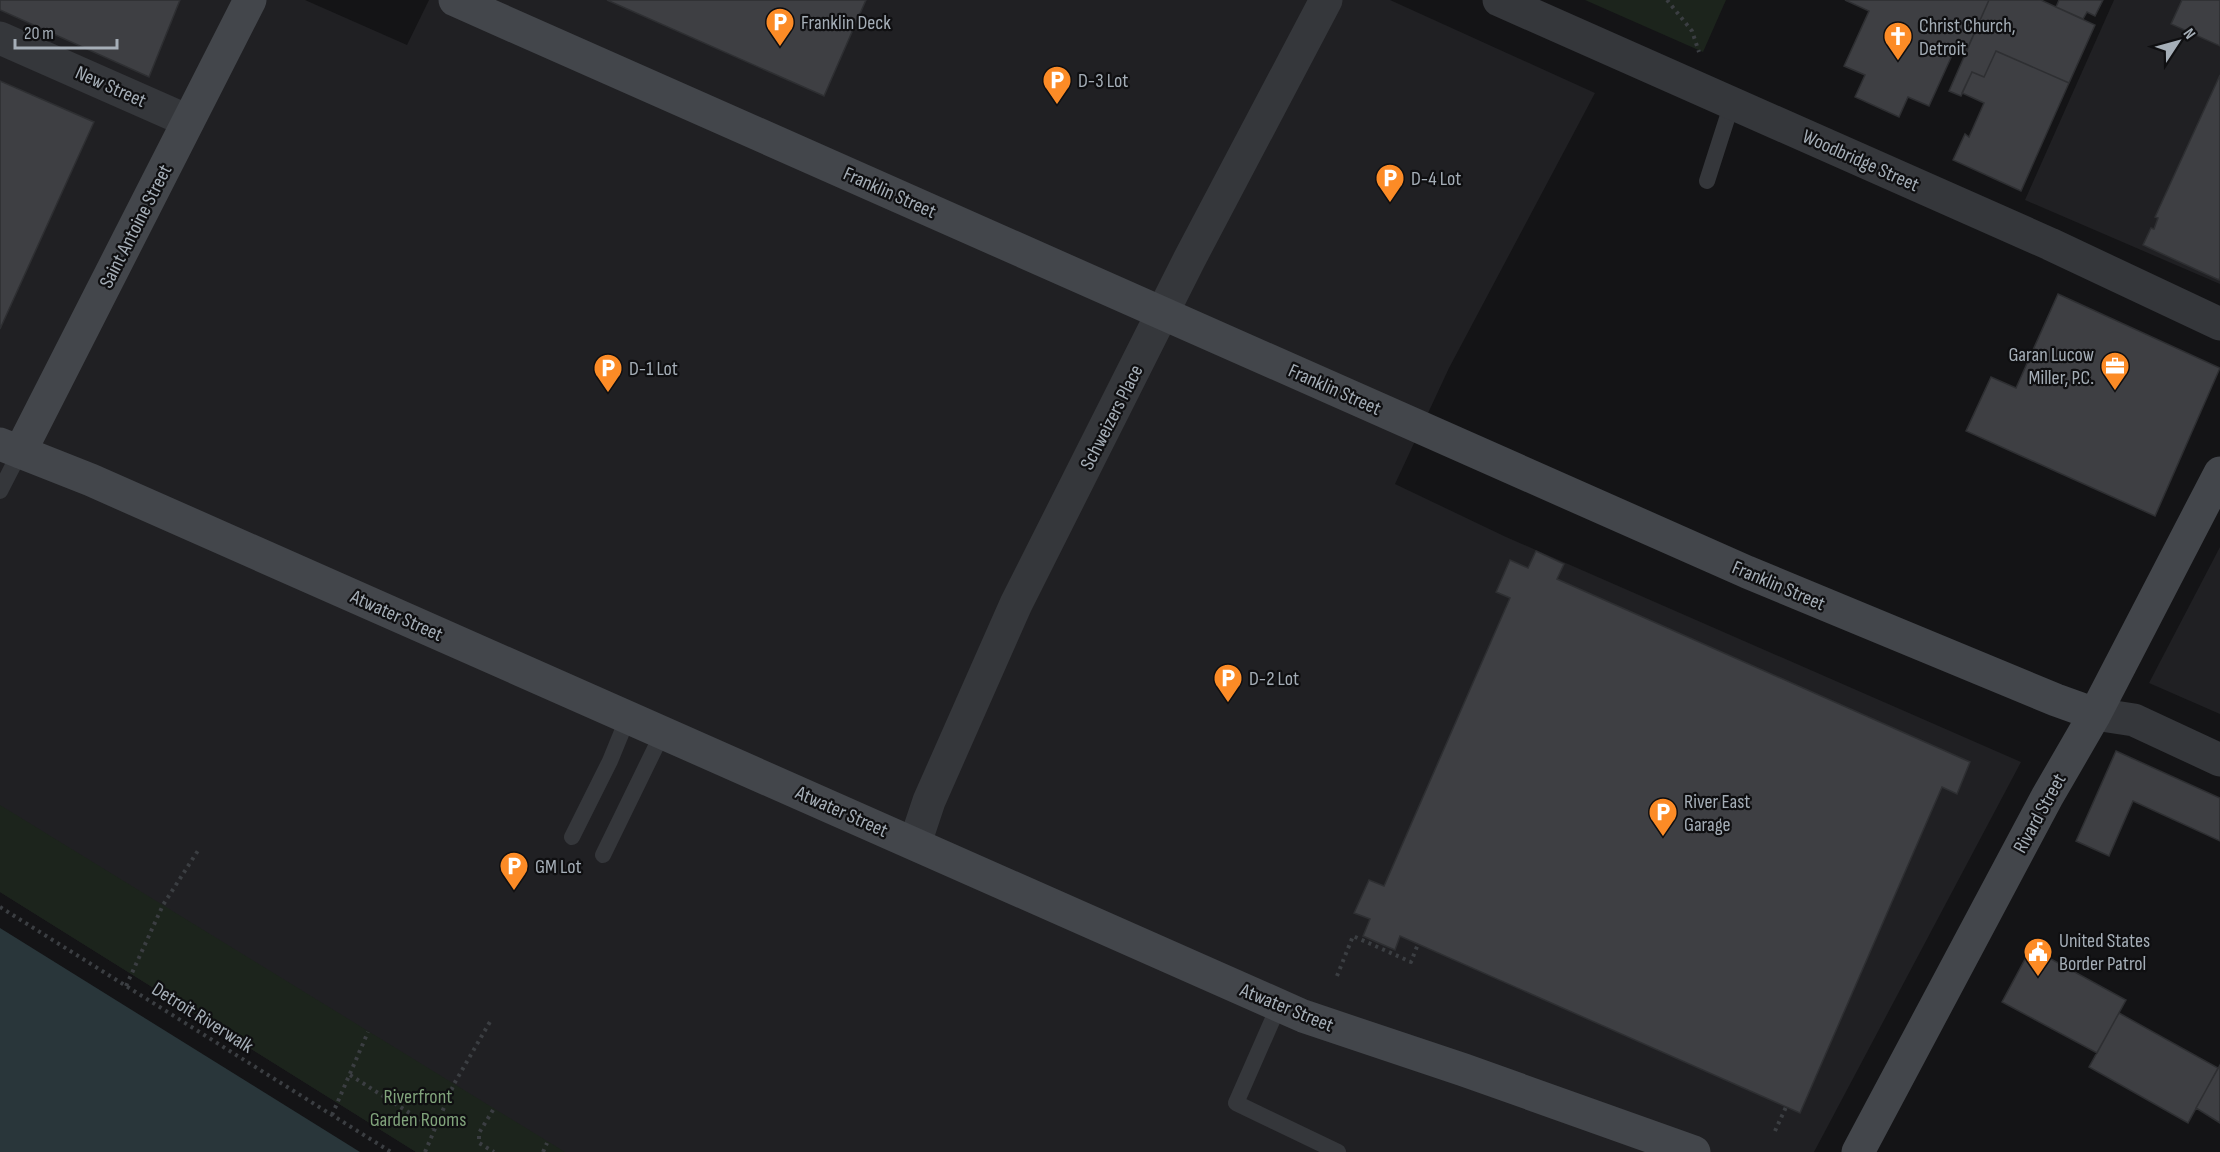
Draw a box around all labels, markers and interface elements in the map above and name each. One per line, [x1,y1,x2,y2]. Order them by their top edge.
parking icon: Franklin Deck [764,6,796,48]
place label: Franklin Deck [801,11,891,35]
scale bar [15,12,117,50]
north arrow [2148,12,2208,72]
place label: Christ Church, Detroit [1919,14,2016,61]
church icon: Christ Church, Detroit [1882,20,1914,62]
text: 20 m [24,23,54,44]
text: N [2179,25,2199,43]
street label: New Street [72,61,150,113]
parking icon: D-3 Lot [1041,64,1073,106]
place label: D-3 Lot [1078,69,1128,93]
street label: Woodbridge Street [1799,125,1923,197]
street label: Saint Antoine Street [94,161,177,292]
street label: Franklin Street [840,162,940,224]
parking icon: D-4 Lot [1374,162,1406,204]
place label: D-4 Lot [1411,167,1461,191]
place label: Garan Lucow Miller, P.C. [2008,343,2094,390]
office icon: Garan Lucow Miller, P.C. [2099,350,2131,392]
parking icon: D-1 Lot [592,352,624,394]
place label: D-1 Lot [629,357,678,381]
street label: Franklin Street [1285,359,1385,421]
street label: Schweizers Place [1075,361,1149,474]
street label: Franklin Street [1728,556,1829,616]
street label: Atwater Street [346,585,446,647]
parking icon: D-2 Lot [1212,662,1244,704]
place label: D-2 Lot [1249,667,1299,691]
street label: Rivard Street [2008,770,2072,857]
street label: Atwater Street [791,781,891,843]
place label: River East Garage [1684,790,1750,837]
parking icon: River East Garage [1647,796,1679,838]
parking icon: GM Lot [498,850,530,892]
place label: GM Lot [535,855,582,879]
place label: United States Border Patrol [2059,929,2150,976]
public building icon: United States Border Patrol [2022,936,2054,978]
street label: Detroit Riverwalk [147,977,258,1059]
street label: Atwater Street [1236,978,1337,1037]
park label: Riverfront Garden Rooms [370,1085,466,1132]

